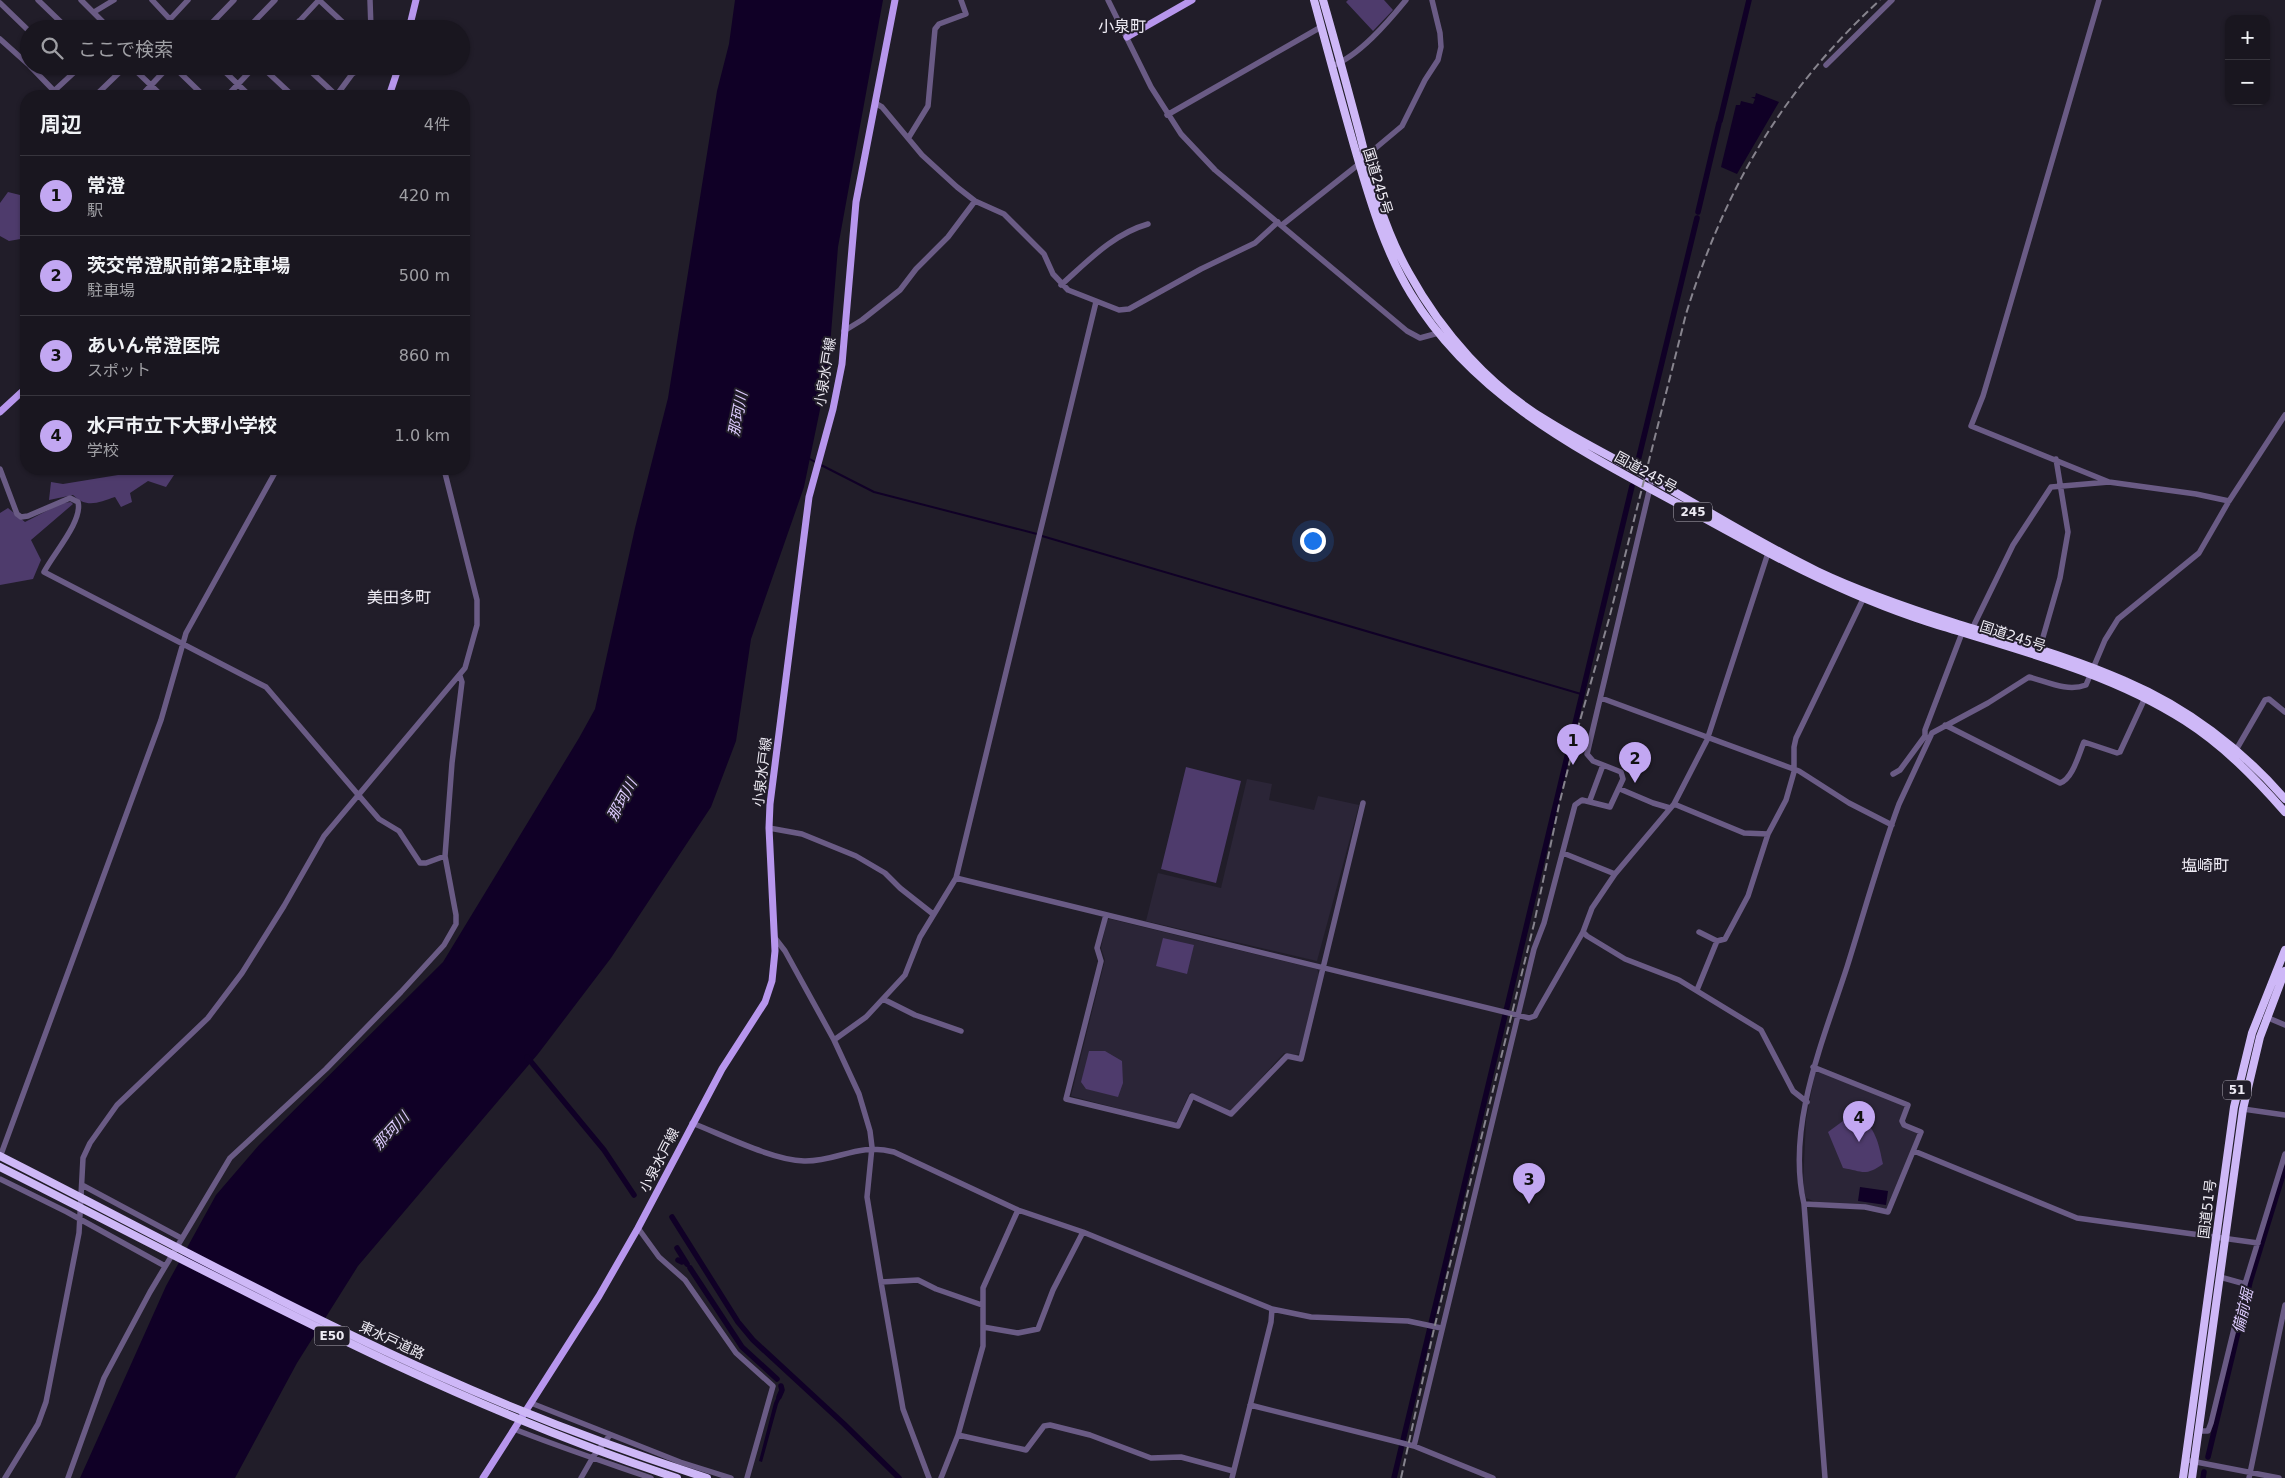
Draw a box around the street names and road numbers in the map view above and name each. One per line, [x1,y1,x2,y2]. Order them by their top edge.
street label: 国道245号 [1360,146,1396,216]
street label: 小泉水戸線 [812,336,838,408]
street label: 国道245号 [1612,448,1680,496]
road number: 245 [1674,502,1712,522]
street label: 国道245号 [1978,618,2048,654]
street label: 小泉水戸線 [750,736,774,808]
road number: 51 [2223,1080,2251,1100]
street label: 小泉水戸線 [636,1125,682,1195]
street label: 国道51号 [2195,1178,2219,1240]
street label: 東水戸道路 [357,1318,427,1362]
road number: E50 [314,1326,350,1345]

